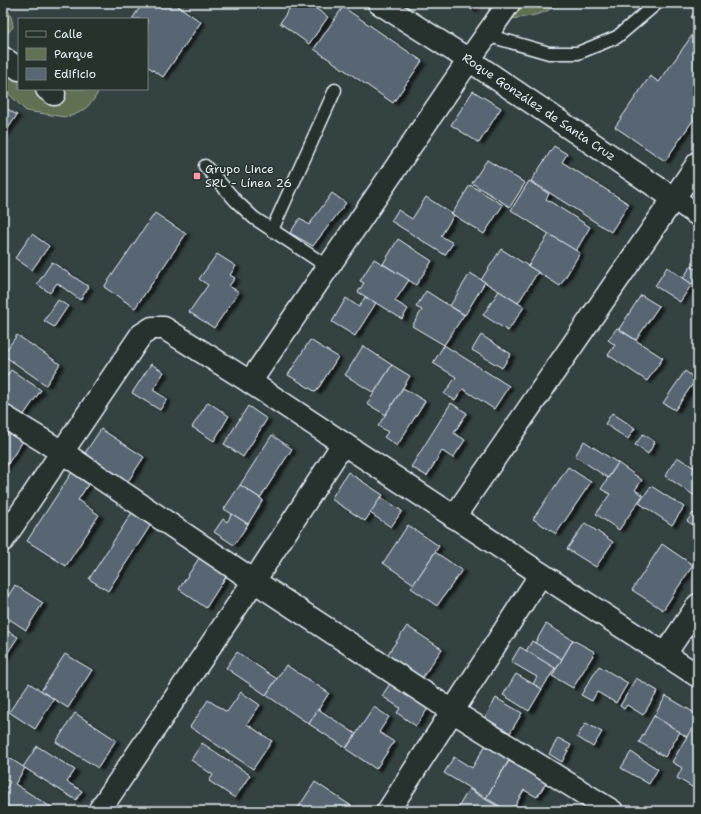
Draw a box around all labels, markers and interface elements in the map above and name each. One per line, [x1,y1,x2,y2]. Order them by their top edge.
legend [18,18,148,90]
text: Calle [54,26,83,42]
text: Parque [54,46,93,62]
street label: Roque González de Santa Cruz [459,50,619,164]
text: Edificio [54,66,96,82]
place label: Grupo Lince SRL - Línea 26 [205,161,292,191]
marker: Grupo Lince SRL - Línea 26 [192,171,202,181]

